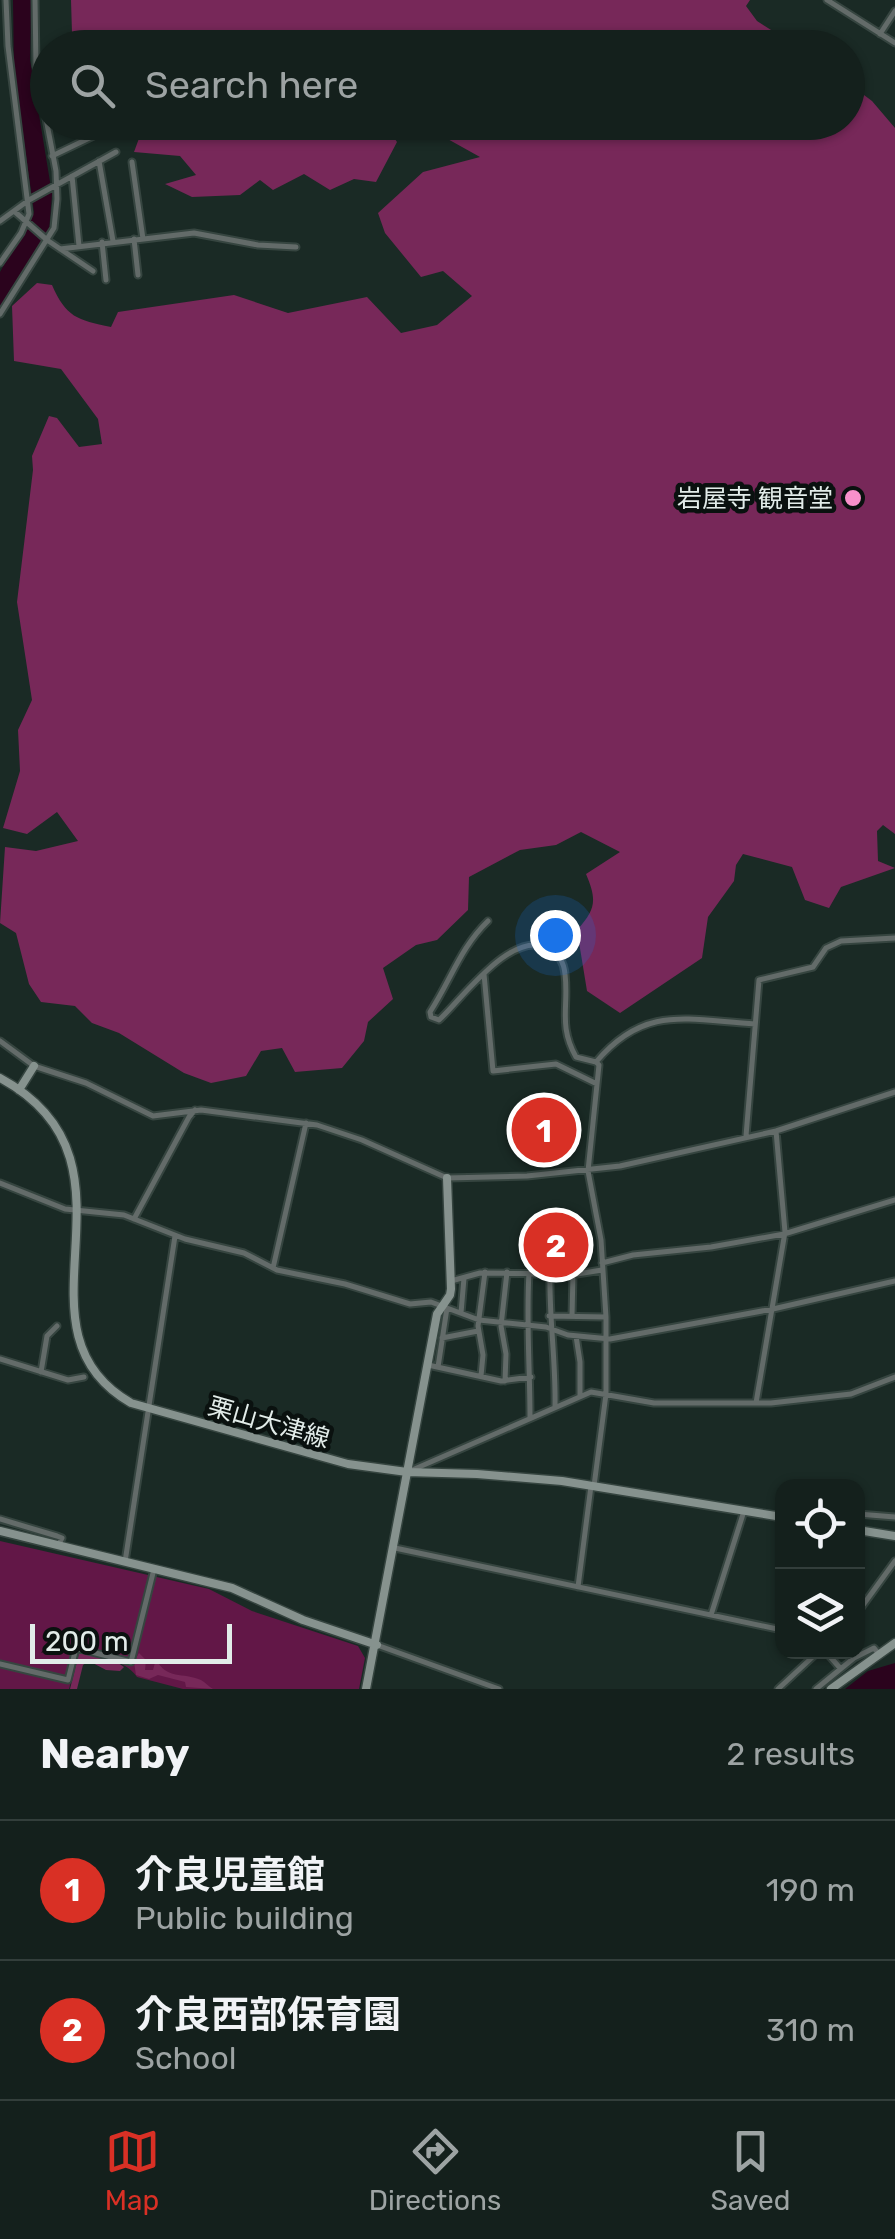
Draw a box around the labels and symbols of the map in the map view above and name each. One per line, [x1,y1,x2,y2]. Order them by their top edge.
place label: 岩屋寺 観音堂 [677,484,833,513]
marker: 岩屋寺 観音堂 [842,487,864,509]
your location [530,910,581,961]
pin: 1 [512,1092,576,1168]
pin: 2 [524,1208,588,1282]
street label: 栗山大津線 [205,1391,333,1454]
scale bar [30,1619,232,1664]

